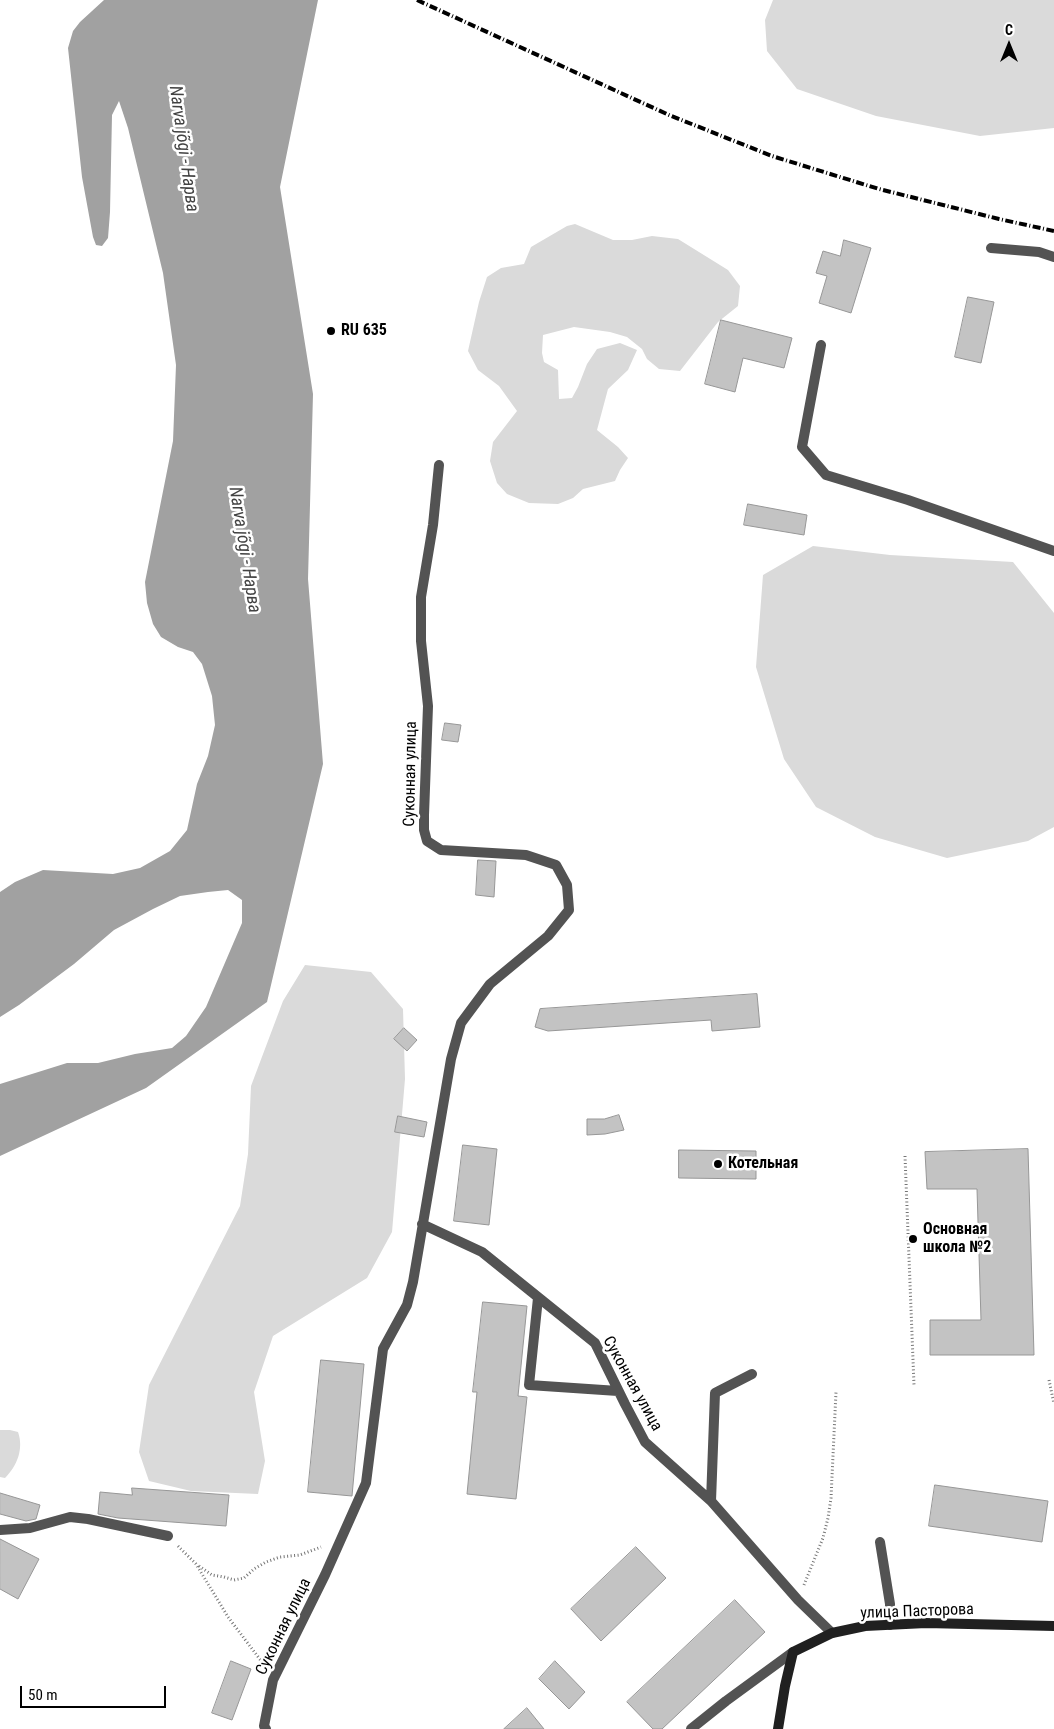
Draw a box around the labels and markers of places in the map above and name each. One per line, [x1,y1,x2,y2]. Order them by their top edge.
place label: RU 635 [341,321,387,341]
marker: RU 635 [325,325,337,337]
place label: Котельная [728,1154,798,1174]
marker: Котельная [712,1158,724,1170]
place label: Основная школа №2 [923,1220,991,1258]
marker: Основная школа №2 [907,1233,919,1245]

